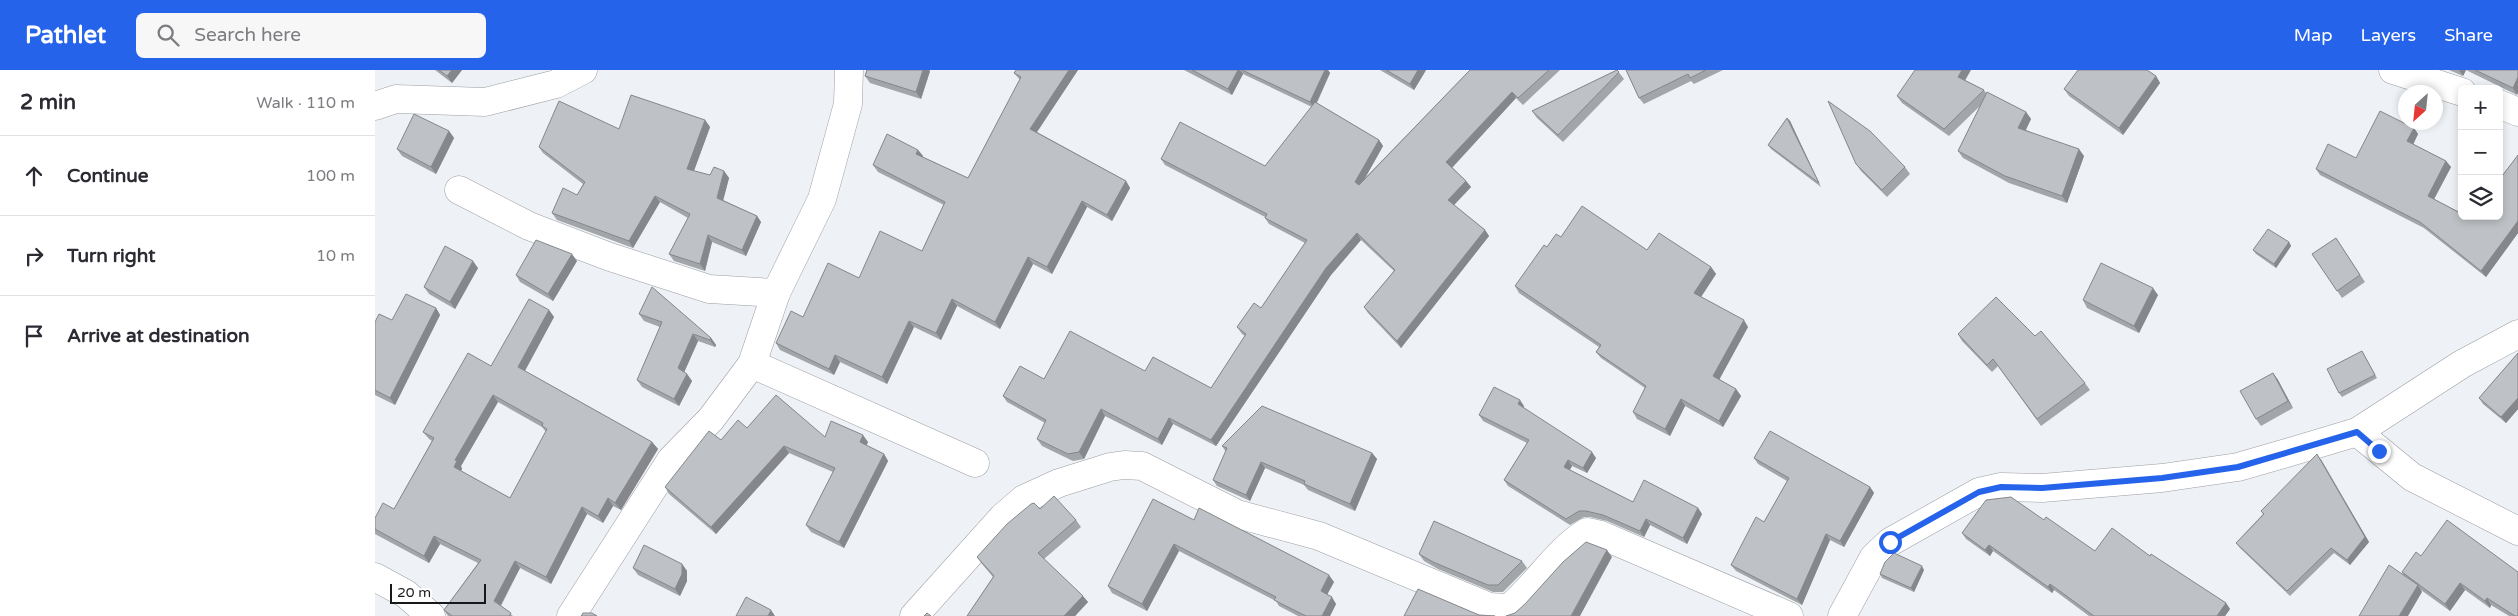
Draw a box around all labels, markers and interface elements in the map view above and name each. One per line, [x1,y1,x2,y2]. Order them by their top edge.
search box [136,13,486,58]
text: Pathlet [25,21,106,50]
icon: search [154,21,182,49]
text: Search here [194,24,301,46]
text: Map [2294,24,2333,46]
text: Layers [2361,24,2416,46]
text: Share [2444,24,2493,46]
north arrow [2398,85,2443,130]
map controls [2458,85,2503,220]
button: + [2458,85,2503,130]
text: 2 min [20,90,76,115]
text: Walk · 110 m [256,93,355,113]
button: − [2458,130,2503,175]
icon: ahead [20,162,48,190]
text: Continue [67,165,149,187]
text: 100 m [306,166,355,186]
button: layers [2458,175,2503,220]
icon: right [20,242,48,270]
text: Turn right [67,245,155,267]
text: 10 m [316,246,355,266]
icon: arrive [20,322,48,350]
text: Arrive at destination [67,325,250,347]
route end [2368,440,2391,463]
route start [1879,531,1902,554]
scale bar [390,581,486,604]
text: 20 m [397,584,431,601]

